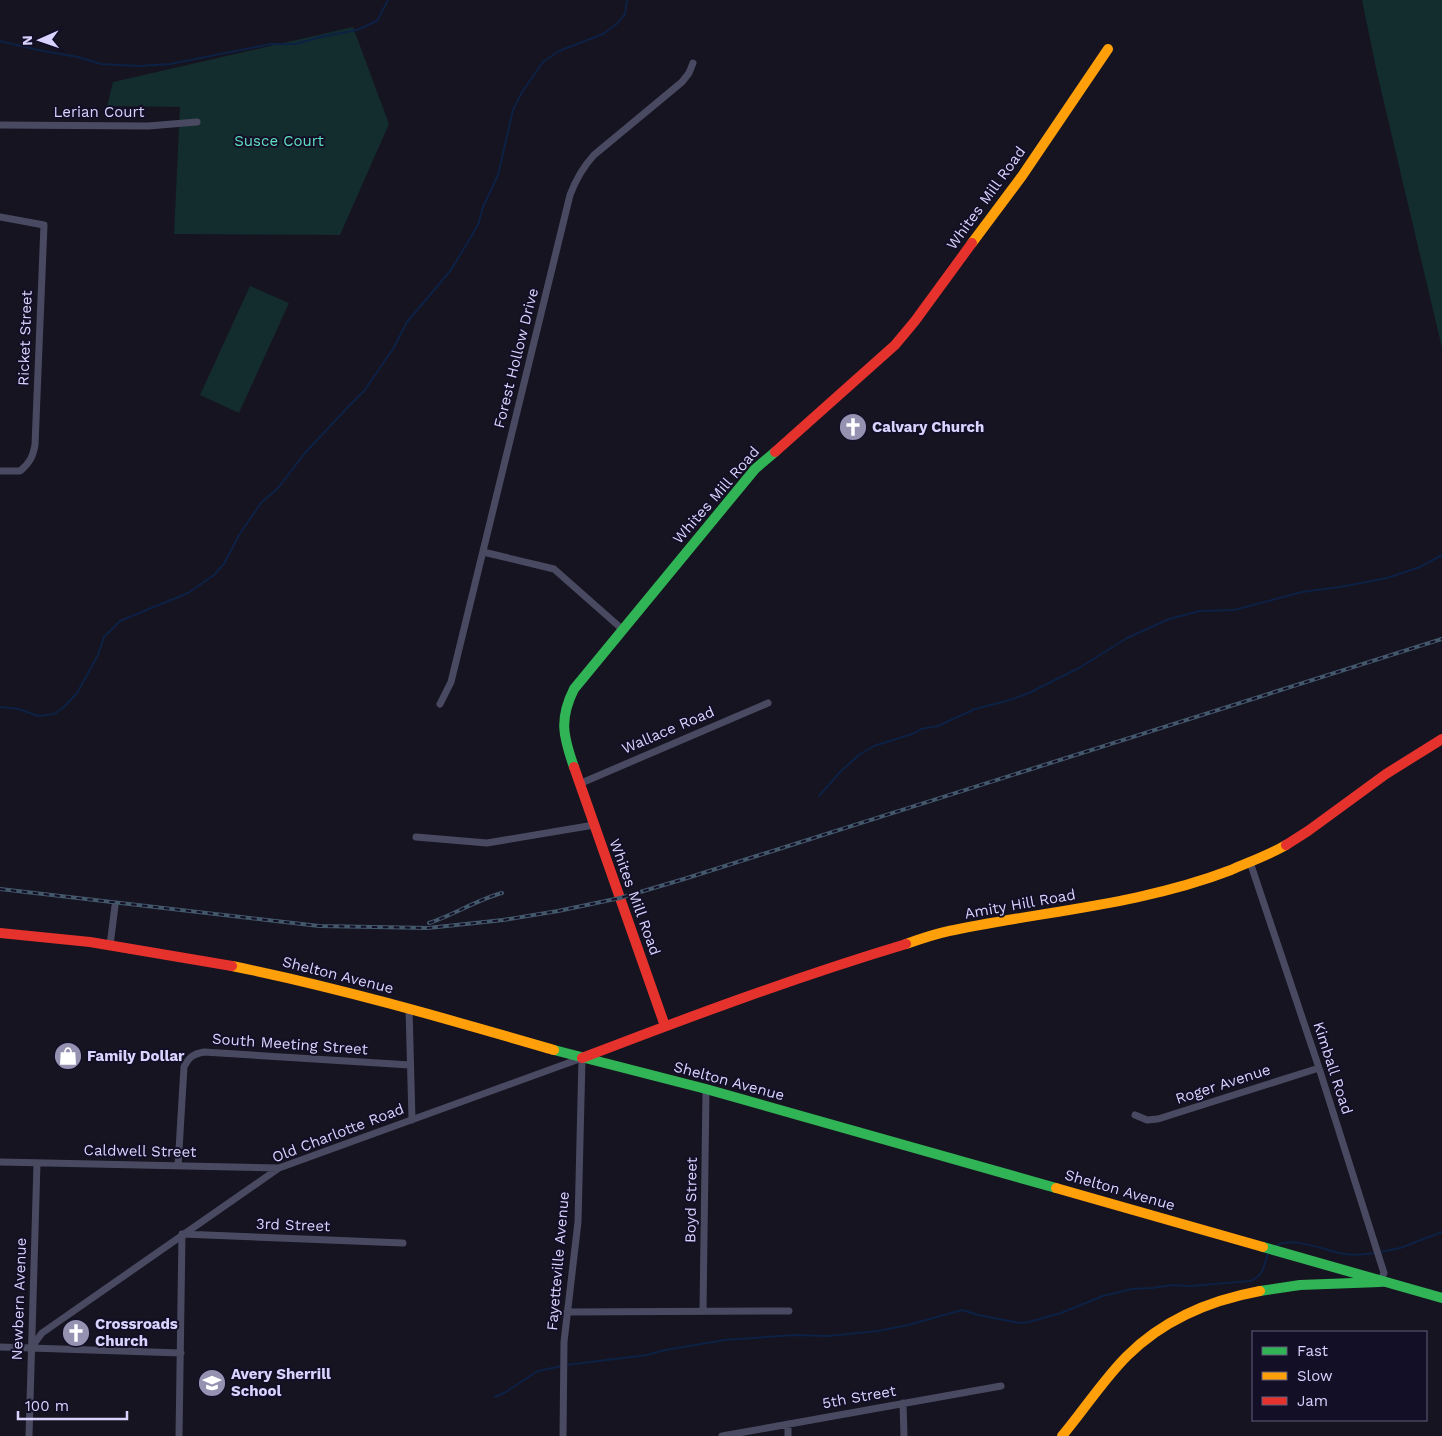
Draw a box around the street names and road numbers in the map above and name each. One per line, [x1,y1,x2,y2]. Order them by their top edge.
street label: Lerian Court [54,103,145,121]
street label: Whites Mill Road [943,143,1029,253]
street label: Forest Hollow Drive [490,286,542,430]
street label: Ricket Street [14,289,36,386]
street label: Whites Mill Road [669,443,763,547]
street label: Wallace Road [619,702,717,758]
street label: Whites Mill Road [606,836,664,958]
street label: Amity Hill Road [963,885,1077,923]
street label: Shelton Avenue [281,952,395,998]
street label: Kimball Road [1310,1019,1356,1117]
street label: South Meeting Street [211,1030,369,1058]
street label: Shelton Avenue [672,1058,786,1104]
street label: Roger Avenue [1173,1060,1273,1108]
street label: Old Charlotte Road [269,1100,407,1166]
street label: Caldwell Street [84,1141,197,1161]
street label: Boyd Street [681,1156,701,1243]
street label: Shelton Avenue [1063,1166,1177,1214]
street label: Fayetteville Avenue [543,1191,573,1331]
street label: 3rd Street [256,1215,331,1235]
street label: Newbern Avenue [8,1237,30,1361]
street label: 5th Street [821,1382,898,1412]

